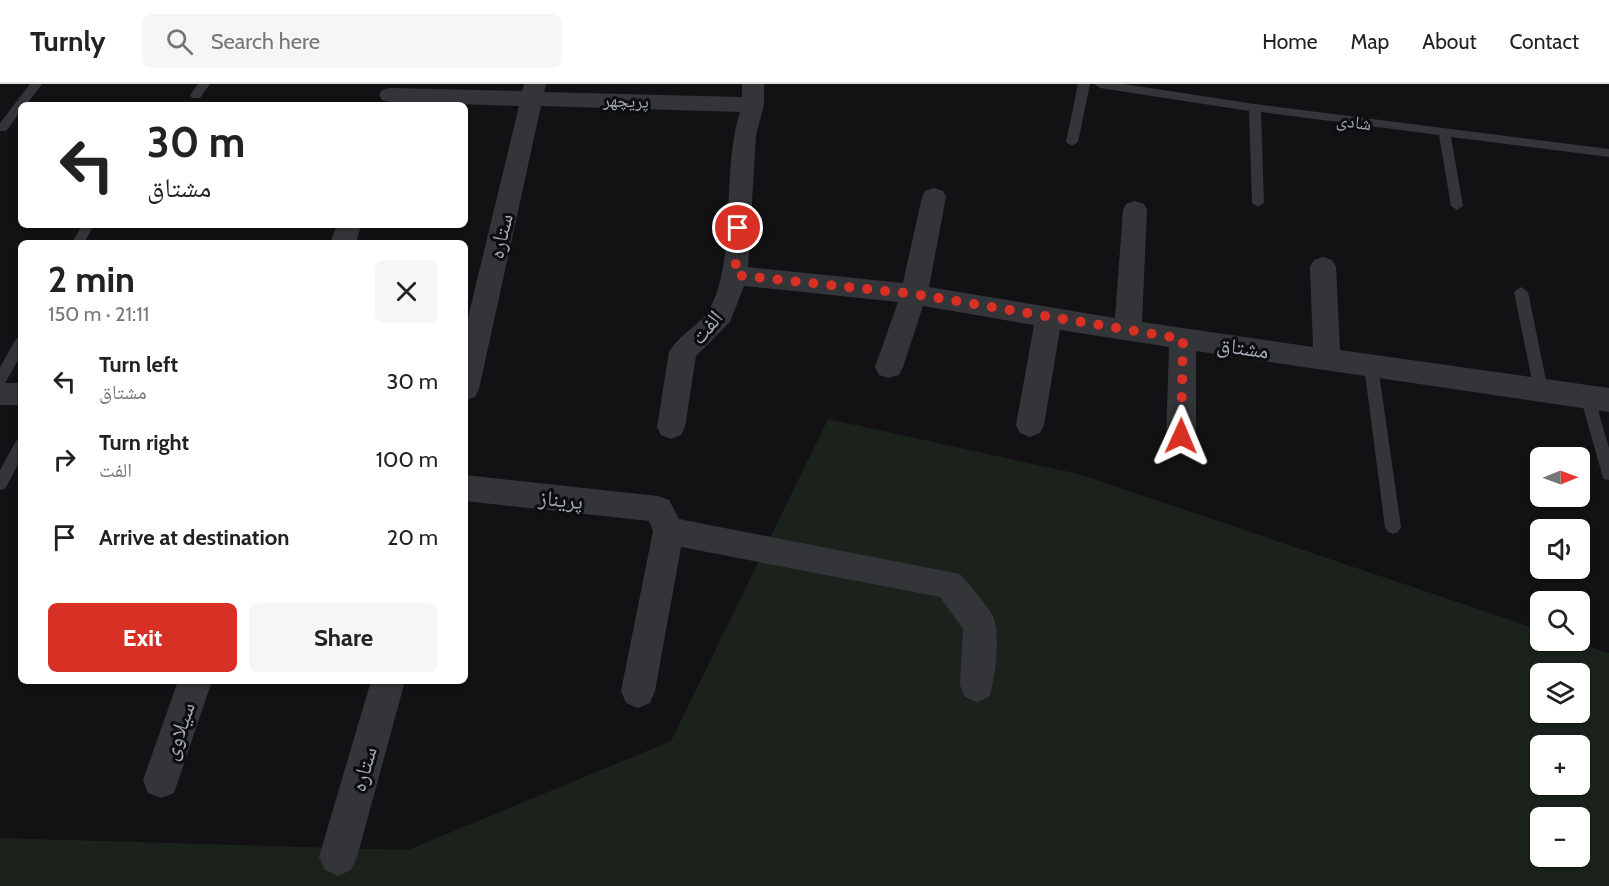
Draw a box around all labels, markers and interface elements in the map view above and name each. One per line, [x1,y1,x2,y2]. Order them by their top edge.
search box [142,14,562,68]
text: Turnly [30,24,106,58]
icon: search [163,25,196,58]
text: Search here [211,28,320,55]
text: Home [1262,29,1318,54]
text: Map [1351,29,1389,54]
text: About [1422,29,1476,54]
text: Contact [1509,29,1579,54]
street label: پریچهر [602,89,649,113]
street label: شادی [1335,109,1373,135]
text: 30 m [147,116,245,168]
icon: left [48,126,126,204]
text: مشتاق [147,171,211,204]
pin [712,202,763,253]
street label: ستاره [482,211,519,261]
icon: arrive [721,211,754,244]
text: 2 min [48,257,135,301]
button: close [375,260,438,323]
text: 150 m · 21:11 [48,302,149,326]
street label: الفت [684,305,728,350]
street label: مشتاق [1215,330,1271,365]
text: Turn left [99,351,178,378]
icon: left [48,365,81,398]
text: 30 m [386,368,438,395]
text: مشتاق [99,380,147,404]
position arrow [1149,404,1213,468]
text: Turn right [99,429,189,456]
icon: right [48,443,81,476]
text: 100 m [376,446,438,473]
north arrow [1530,447,1590,507]
map controls [1530,447,1590,867]
text: الفت [99,458,132,482]
street label: پریناز [536,484,584,515]
button: sound [1530,519,1590,579]
icon: arrive [48,521,81,554]
text: Arrive at destination [99,524,289,551]
text: 20 m [387,524,438,551]
button: search [1530,591,1590,651]
button: Exit [48,603,237,672]
button: Share [249,603,438,672]
button: layers [1530,663,1590,723]
street label: سیلاوی [156,699,201,764]
button: + [1530,735,1590,795]
street label: ستاره [344,744,383,795]
button: − [1530,807,1590,867]

